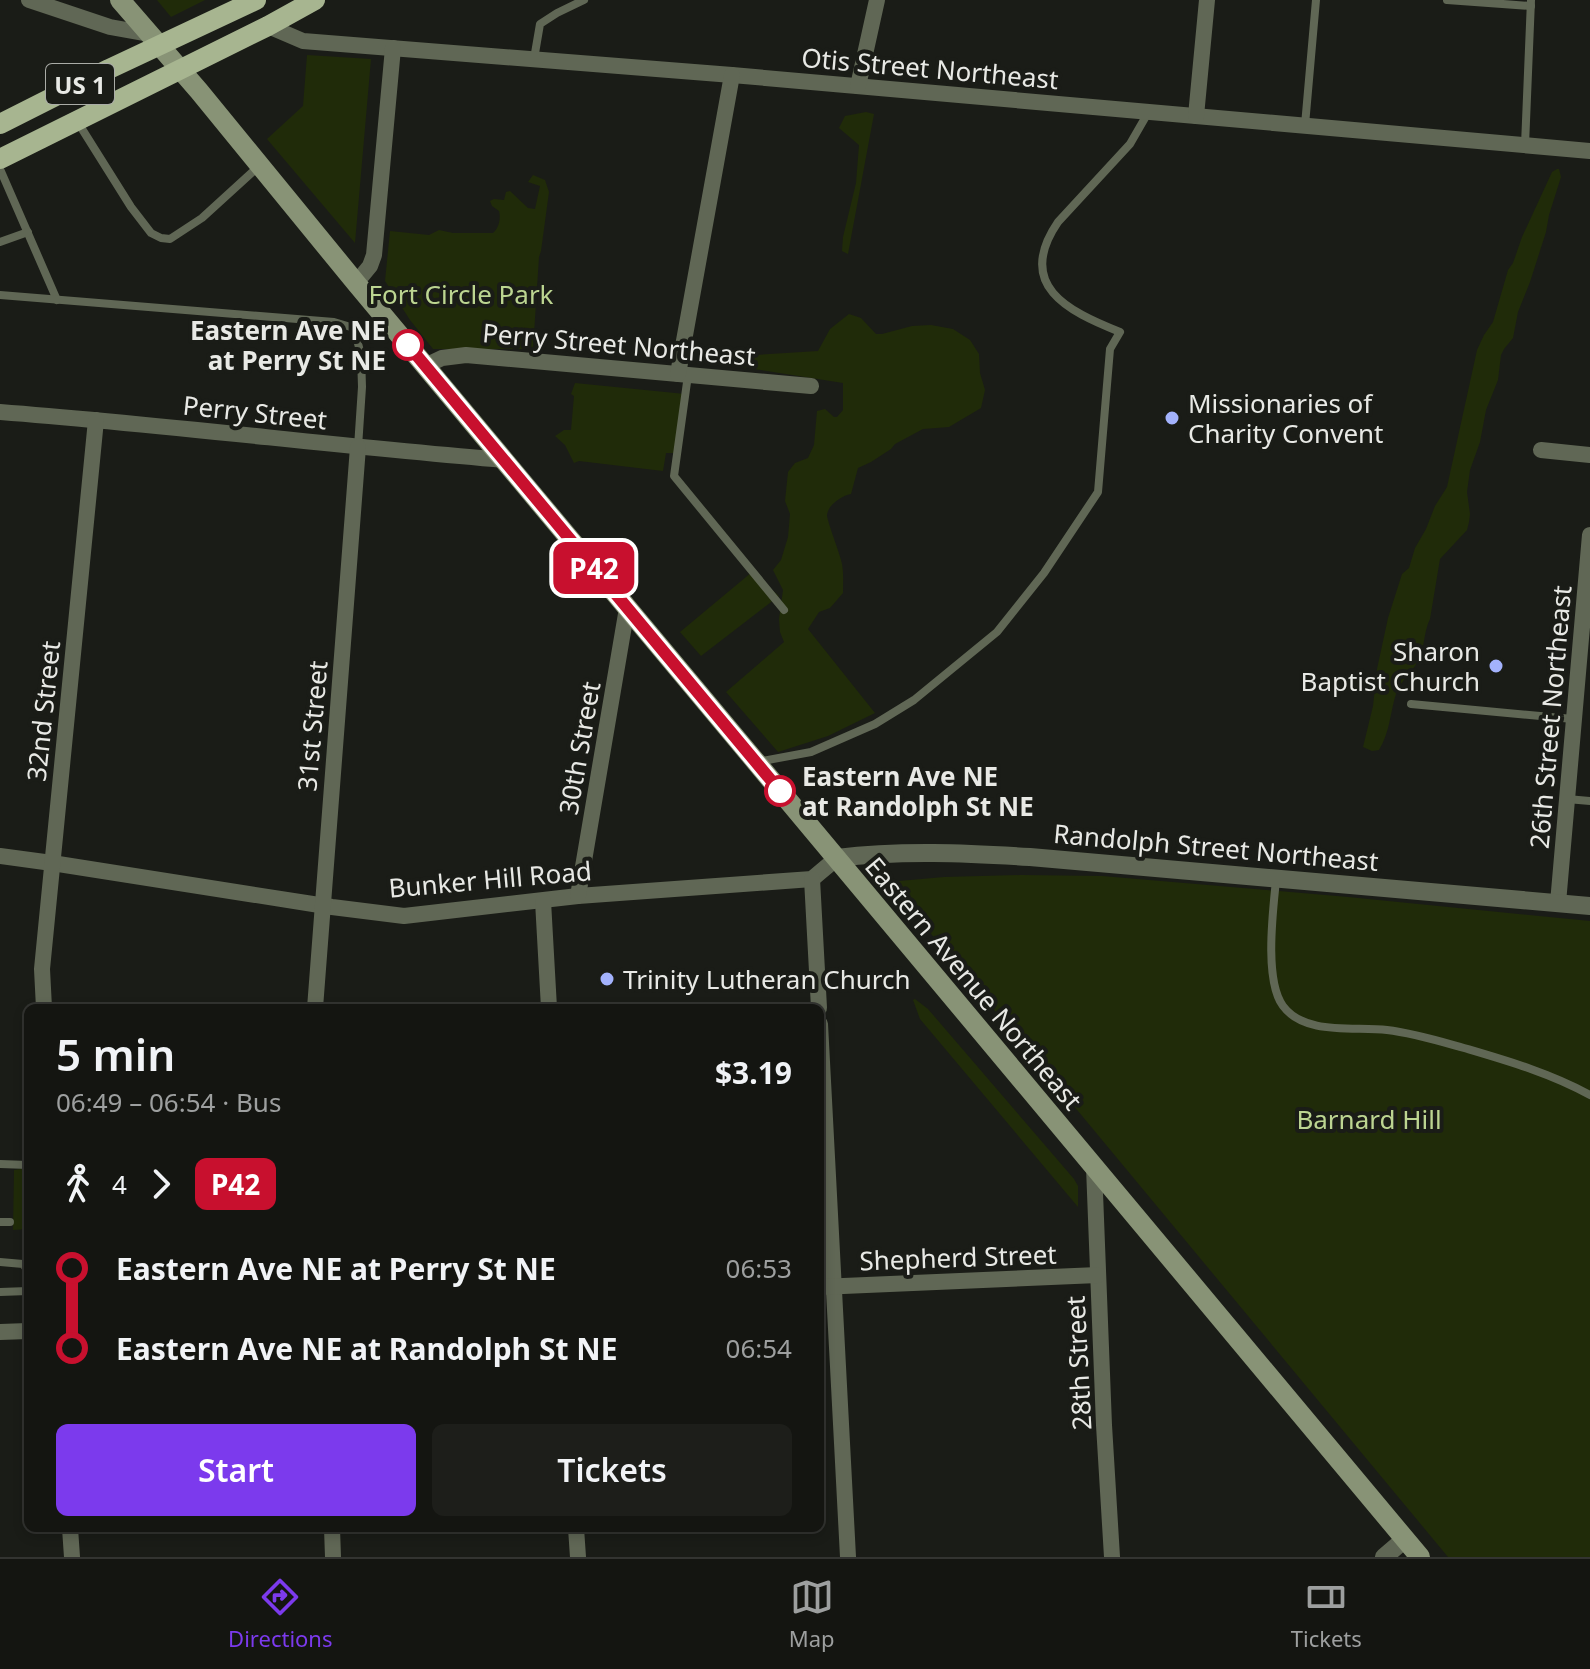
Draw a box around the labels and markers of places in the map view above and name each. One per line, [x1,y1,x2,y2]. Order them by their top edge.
place label: Eastern Ave NE at Perry St NE [190,312,386,378]
marker: Eastern Ave NE at Perry St NE [393,330,423,360]
place label: Missionaries of Charity Convent [1188,385,1384,451]
marker: Missionaries of Charity Convent [1163,409,1181,427]
place label: Sharon Baptist Church [1300,633,1480,699]
marker: Sharon Baptist Church [1487,657,1505,675]
place label: Eastern Ave NE at Randolph St NE [802,758,1034,824]
marker: Eastern Ave NE at Randolph St NE [765,776,795,806]
place label: Trinity Lutheran Church [623,961,911,997]
marker: Trinity Lutheran Church [598,970,616,988]

